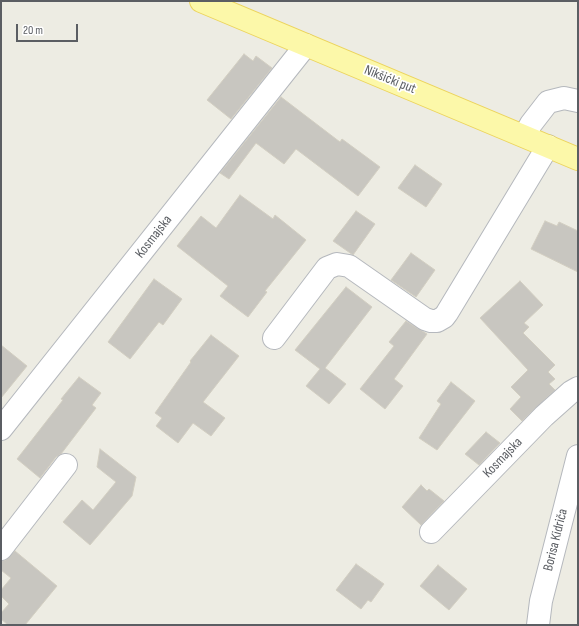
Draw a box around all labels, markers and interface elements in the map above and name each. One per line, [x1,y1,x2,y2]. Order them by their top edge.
scale bar [18,16,80,42]
text: 20 m [23,23,43,38]
street label: Nikšićki put [362,62,418,98]
street label: Kosmajska [132,212,176,262]
street label: Kosmajska [480,434,526,482]
street label: Borisa Kidriča [540,507,572,573]

